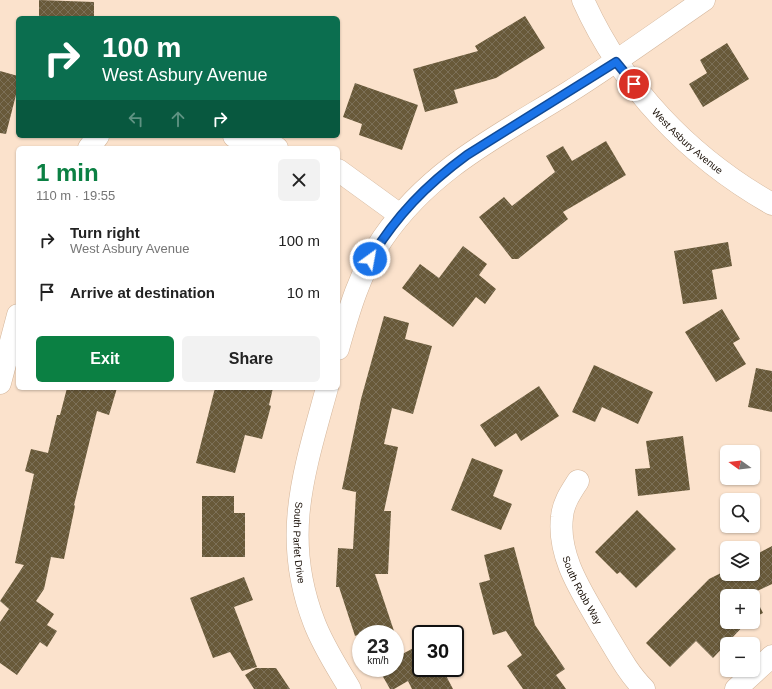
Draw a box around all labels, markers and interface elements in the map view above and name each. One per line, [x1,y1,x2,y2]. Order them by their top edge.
icon: right [36,32,88,84]
text: 100 m [102,32,181,63]
text: West Asbury Avenue [102,65,267,85]
pin [617,67,651,101]
icon: arrive [623,73,645,95]
street label: West Asbury Avenue [650,106,725,176]
icon: left [125,108,147,130]
icon: ahead [167,108,189,130]
icon: right [209,108,231,130]
text: 1 min [36,159,99,186]
button: close [278,159,320,201]
text: 110 m · 19:55 [36,188,115,203]
text: Turn right [70,224,140,241]
icon: right [36,229,58,251]
text: 100 m [278,232,320,249]
position arrow [349,238,391,280]
text: West Asbury Avenue [70,241,189,256]
icon: arrive [36,281,58,303]
text: Arrive at destination [70,284,215,301]
text: 10 m [287,284,320,301]
button: Exit [36,336,174,382]
button: Share [182,336,320,382]
north arrow [720,445,760,485]
map controls [720,445,760,677]
button: search [720,493,760,533]
street label: South Parfet Drive [291,501,307,585]
button: layers [720,541,760,581]
street label: South Robb Way [560,555,604,626]
button: + [720,589,760,629]
speed limit sign: 30 [412,625,464,677]
text: 23 [367,635,389,657]
button: − [720,637,760,677]
text: km/h [367,655,389,666]

